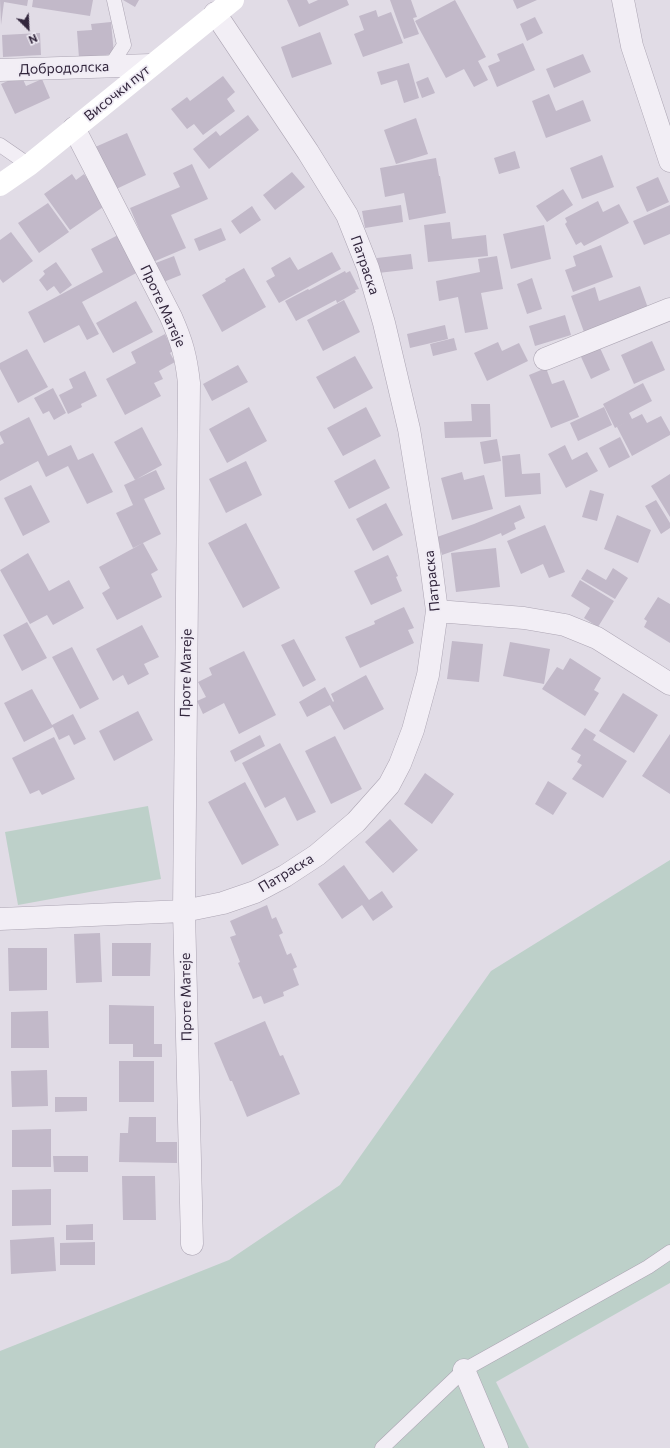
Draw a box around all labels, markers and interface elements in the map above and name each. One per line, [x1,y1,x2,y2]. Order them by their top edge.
north arrow [8,8,48,48]
text: N [27,32,40,47]
street label: Добродолска [18,58,110,78]
street label: Височки пут [81,61,153,125]
street label: Патраска [347,233,383,297]
street label: Проте Матеје [137,262,189,350]
street label: Патраска [420,550,444,612]
street label: Проте Матеје [177,628,195,718]
street label: Патраска [255,850,317,896]
street label: Проте Матеје [177,952,195,1042]

